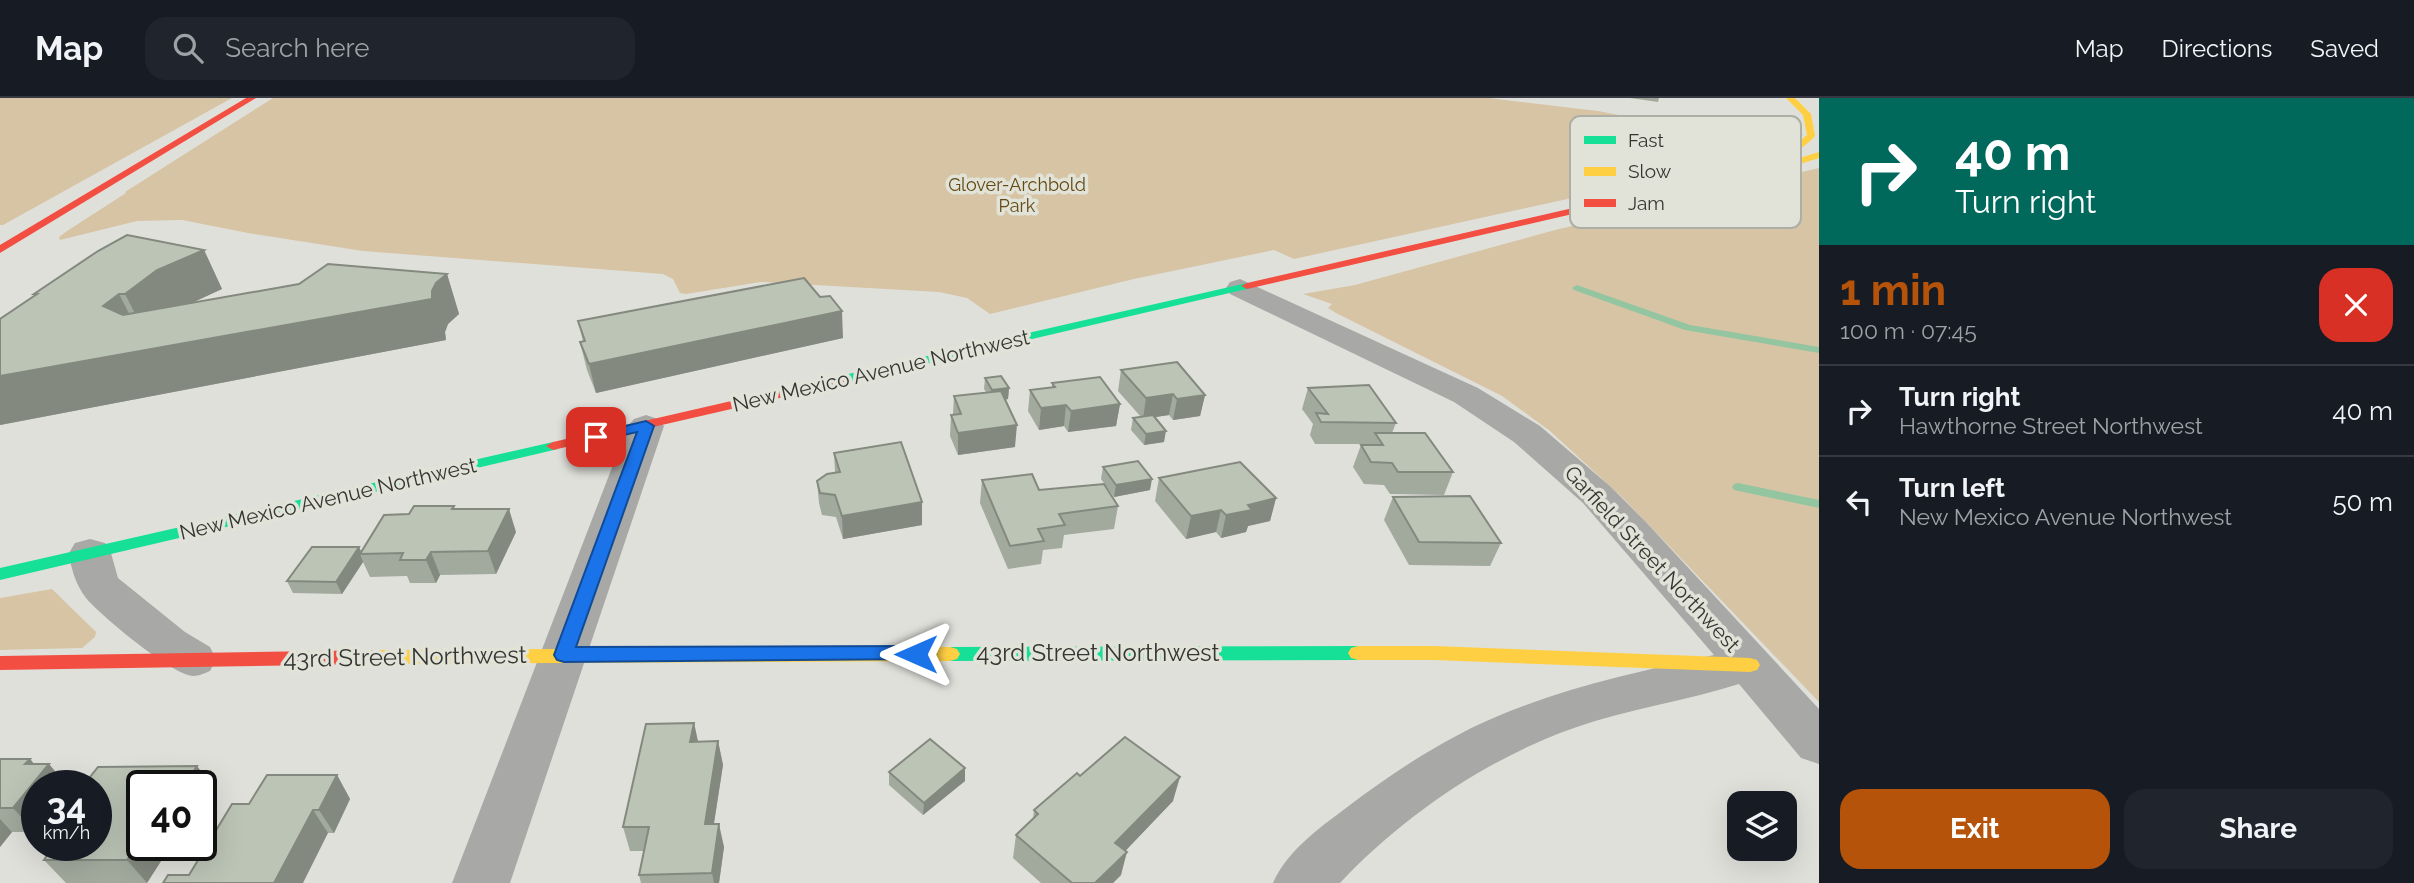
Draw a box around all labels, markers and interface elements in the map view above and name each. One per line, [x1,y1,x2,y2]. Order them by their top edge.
search box [145,17,635,80]
text: Map [35,29,103,68]
icon: search [169,29,207,67]
text: Search here [225,33,370,63]
text: Map [2075,34,2124,63]
text: Directions [2162,34,2272,63]
text: Saved [2310,34,2379,63]
legend [1570,116,1801,228]
text: 40 m [1955,124,2070,181]
icon: right [1840,126,1931,217]
text: Fast [1628,129,1664,151]
text: Slow [1628,160,1672,182]
park label: Glover-Archbold Park [948,174,1086,216]
text: Turn right [1955,183,2096,220]
text: Jam [1628,192,1665,214]
text: 1 min [1840,266,1946,315]
button: close [2319,268,2393,342]
text: 100 m · 07:45 [1840,317,1977,344]
street label: New Mexico Avenue Northwest [730,324,1032,417]
text: Turn right [1899,382,2020,412]
icon: right [1840,392,1878,430]
text: 40 m [2332,396,2393,426]
pin [566,407,626,467]
text: Hawthorne Street Northwest [1899,412,2203,439]
icon: arrive [577,418,615,456]
street label: New Mexico Avenue Northwest [177,452,479,545]
street label: Garfield Street Northwest [1559,460,1745,657]
text: Turn left [1899,473,2005,503]
icon: left [1840,483,1878,521]
text: 50 m [2332,487,2393,517]
text: New Mexico Avenue Northwest [1899,503,2232,530]
position arrow [879,617,953,691]
street label: 43rd Street Northwest [976,638,1220,667]
street label: 43rd Street Northwest [283,640,527,673]
speed limit sign: 40 [126,770,217,861]
text: 34 [47,786,86,827]
button: Exit [1840,789,2110,869]
button: Share [2124,789,2393,869]
map controls [1727,791,1797,861]
button: layers [1727,791,1797,861]
text: km/h [43,822,90,843]

